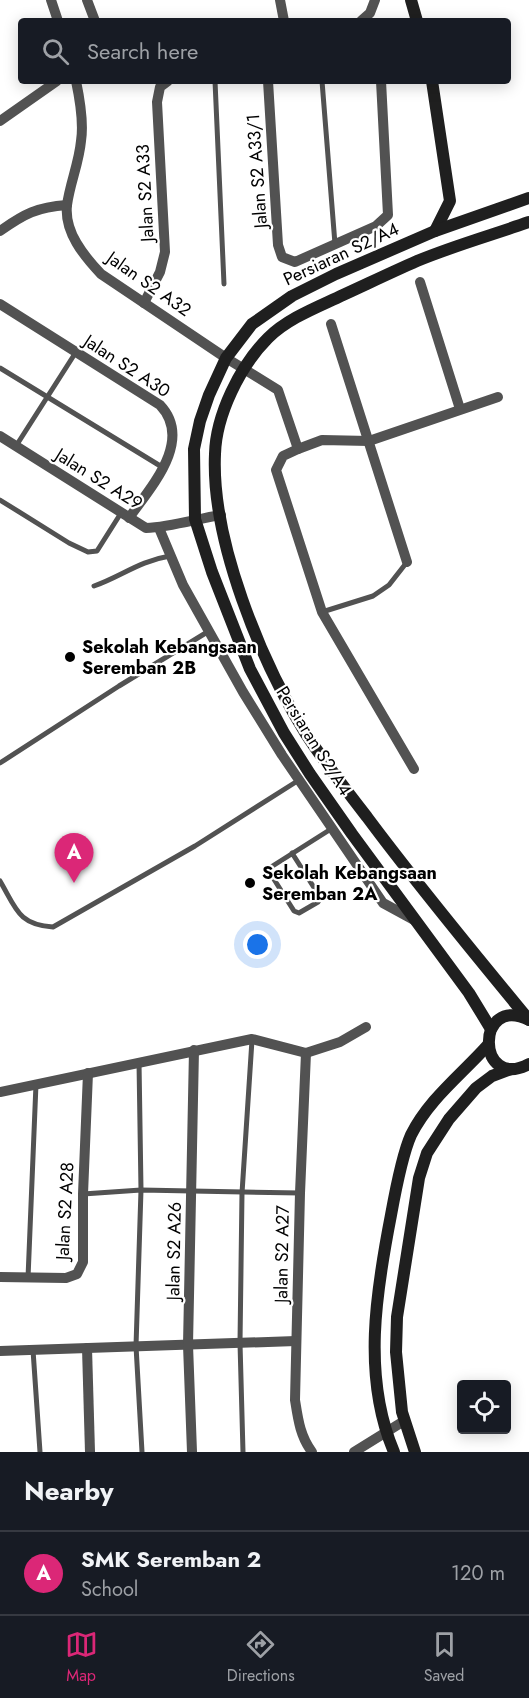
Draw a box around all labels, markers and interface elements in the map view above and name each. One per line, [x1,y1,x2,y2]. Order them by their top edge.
search box [18,18,511,84]
icon: search [39,35,72,68]
text: Search here [87,35,198,67]
street label: Jalan S2 A33/1 [240,113,274,231]
street label: Jalan S2 A33 [129,143,161,244]
street label: Persiaran S2/A4 [279,216,403,292]
street label: Jalan S2 A32 [100,244,197,323]
street label: Jalan S2 A30 [77,327,176,404]
street label: Jalan S2 A29 [49,441,148,516]
place label: Sekolah Kebangsaan Seremban 2B [82,634,257,681]
marker: Sekolah Kebangsaan Seremban 2B [63,650,77,664]
street label: Persiaran S2/A4 [270,681,358,801]
pin: A [54,834,94,883]
place label: Sekolah Kebangsaan Seremban 2A [262,860,437,907]
marker: Sekolah Kebangsaan Seremban 2A [243,876,257,890]
your location [243,930,272,959]
street label: Jalan S2 A28 [49,1161,81,1263]
street label: Jalan S2 A26 [160,1201,188,1303]
street label: Jalan S2 A27 [268,1204,296,1305]
map controls [457,1380,511,1434]
button: locate [457,1380,511,1434]
text: Nearby [24,1472,113,1510]
text: SMK Seremban 2 [81,1543,261,1575]
text: A [36,1559,51,1588]
text: 120 m [451,1559,505,1588]
text: School [81,1575,138,1604]
tab: Map [65,1628,98,1687]
tab: Directions [227,1628,295,1687]
tab: Saved [424,1628,464,1687]

